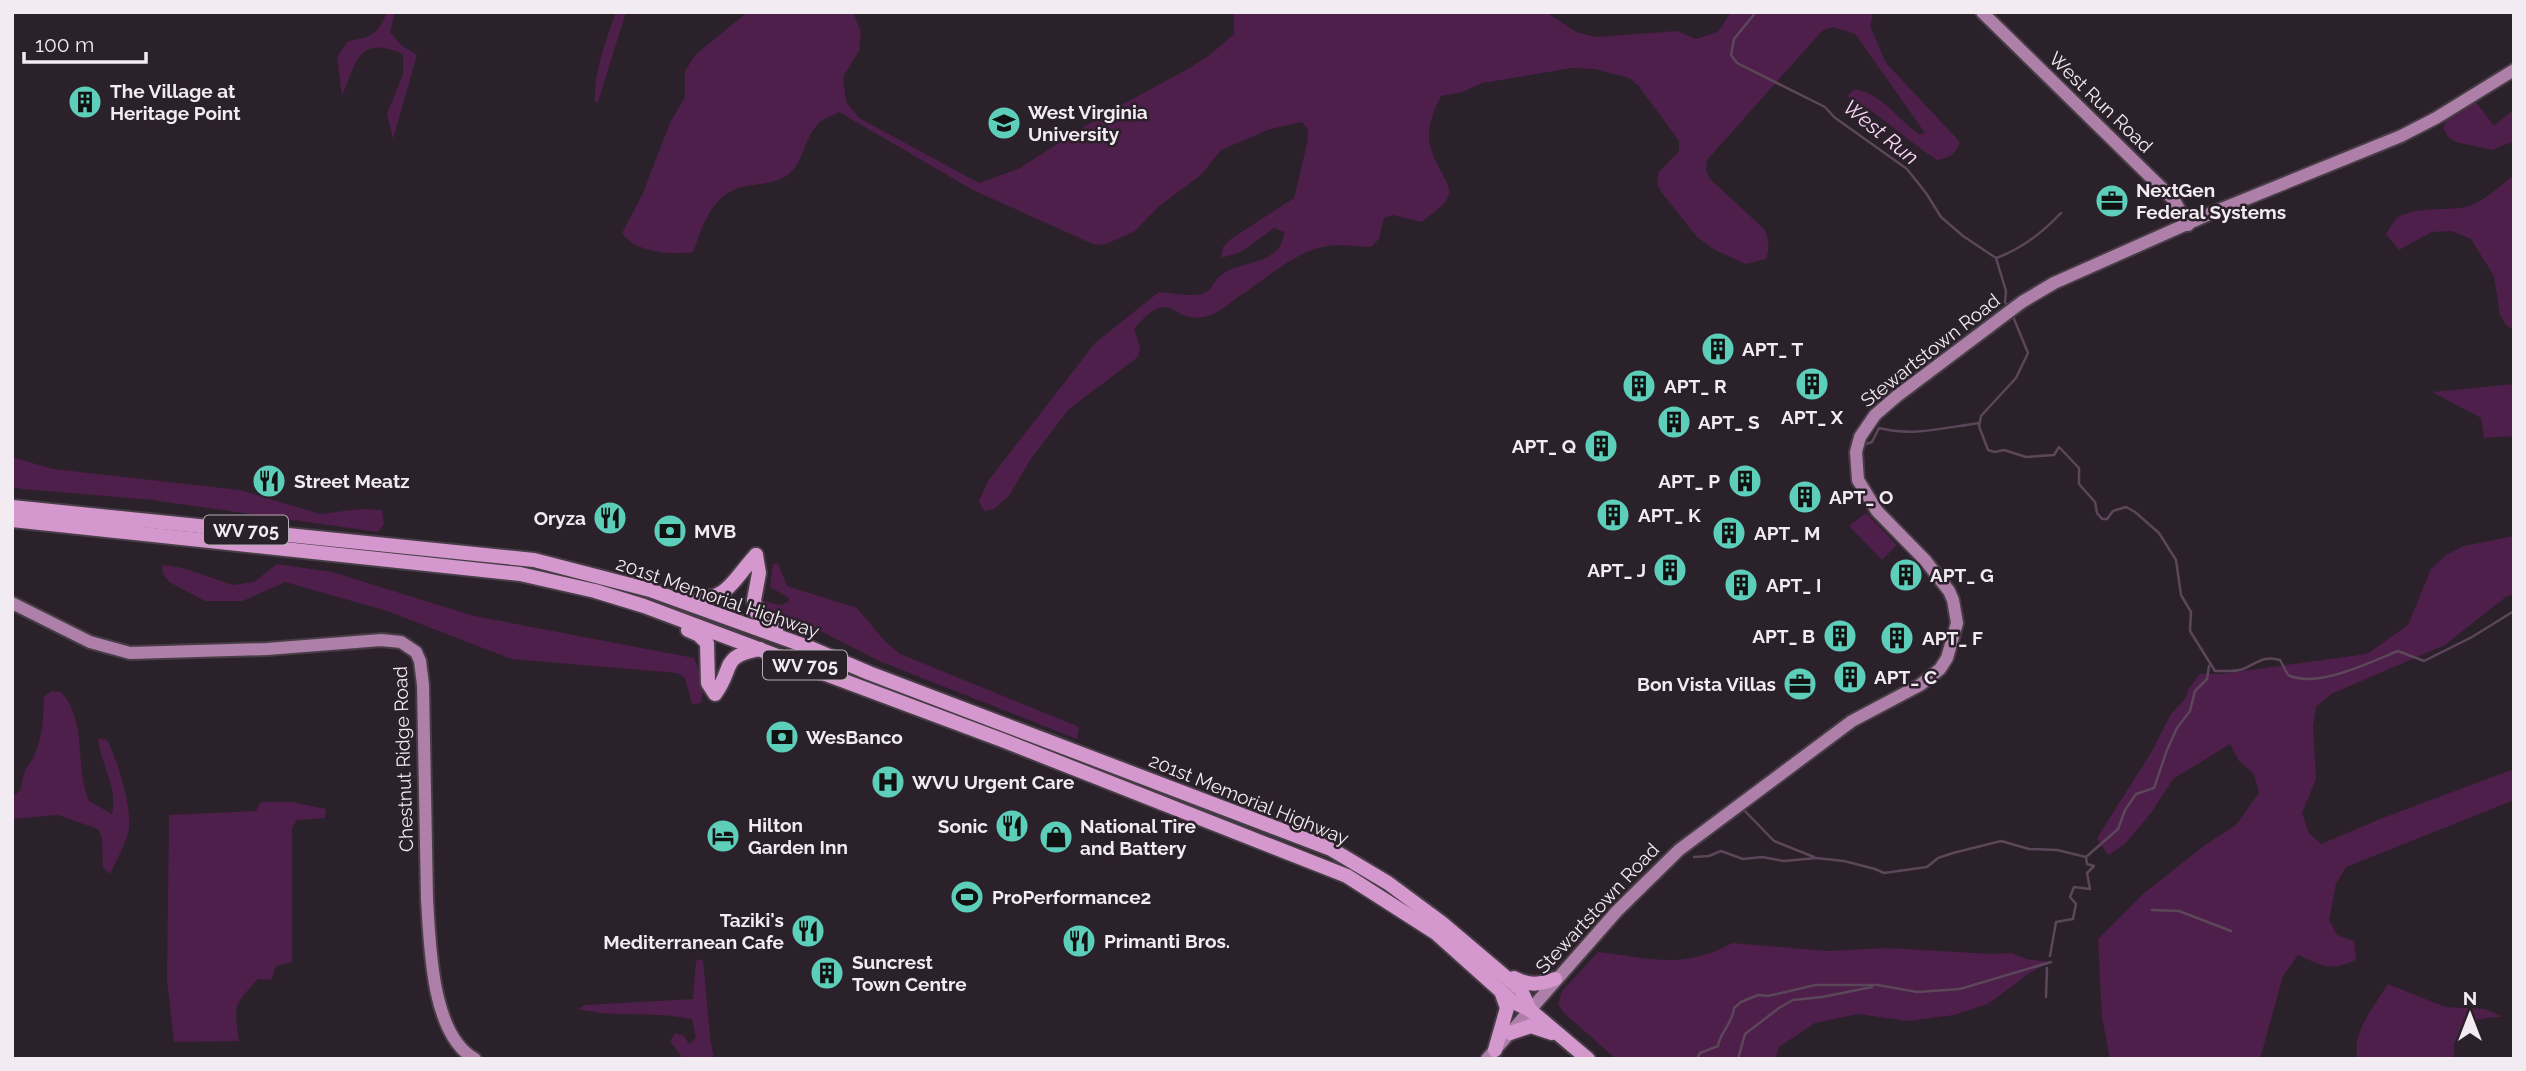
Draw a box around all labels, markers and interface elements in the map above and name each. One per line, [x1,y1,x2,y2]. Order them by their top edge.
scale bar [24,21,147,65]
text: 100 m [35,32,94,57]
street label: West Run Road [2045,47,2157,157]
place label: The Village at Heritage Point [110,80,241,124]
building icon: The Village at Heritage Point [66,83,104,121]
water label: West Run [1838,94,1924,170]
place label: West Virginia University [1028,101,1148,145]
school or university icon: West Virginia University [985,104,1023,142]
place label: NextGen Federal Systems [2136,179,2286,223]
office icon: NextGen Federal Systems [2093,182,2131,220]
street label: Stewartstown Road [1856,289,2004,411]
building icon: APT_ T [1699,330,1737,368]
place label: APT_ T [1742,338,1803,360]
building icon: APT_ X [1793,365,1831,403]
building icon: APT_ R [1620,367,1658,405]
place label: APT_ R [1664,375,1727,397]
building icon: APT_ S [1655,403,1693,441]
place label: APT_ X [1781,406,1844,428]
place label: APT_ S [1698,411,1760,433]
building icon: APT_ Q [1582,427,1620,465]
place label: APT_ Q [1512,435,1576,457]
restaurant icon: Street Meatz [250,462,288,500]
building icon: APT_ P [1726,462,1764,500]
place label: Street Meatz [294,470,410,492]
place label: APT_ P [1658,470,1720,492]
building icon: APT_ O [1786,478,1824,516]
place label: APT_ O [1829,486,1893,508]
building icon: APT_ K [1594,496,1632,534]
restaurant icon: Oryza [591,499,629,537]
place label: APT_ K [1638,504,1701,526]
place label: Oryza [534,507,586,529]
bank icon: MVB [651,512,689,550]
building icon: APT_ M [1710,514,1748,552]
road number: WV 705 [204,516,288,544]
place label: MVB [694,520,736,542]
place label: APT_ M [1754,522,1820,544]
building icon: APT_ J [1651,551,1689,589]
street label: 201st Memorial Highway [614,552,822,642]
building icon: APT_ G [1887,556,1925,594]
place label: APT_ J [1587,559,1646,581]
place label: APT_ G [1930,564,1994,586]
building icon: APT_ I [1722,566,1760,604]
place label: APT_ I [1766,574,1821,596]
building icon: APT_ B [1821,617,1859,655]
building icon: APT_ F [1878,619,1916,657]
place label: APT_ B [1752,625,1815,647]
place label: APT_ F [1922,627,1983,649]
road number: WV 705 [763,650,847,680]
building icon: APT_ C [1831,658,1869,696]
office icon: Bon Vista Villas [1781,665,1819,703]
street label: Chestnut Ridge Road [389,666,417,852]
place label: APT_ C [1874,666,1937,688]
place label: Bon Vista Villas [1637,673,1776,695]
bank icon: WesBanco [763,718,801,756]
place label: WesBanco [806,726,903,748]
street label: 201st Memorial Highway [1146,749,1352,849]
hospital icon: WVU Urgent Care [869,763,907,801]
place label: WVU Urgent Care [912,771,1074,793]
restaurant icon: Sonic [993,807,1031,845]
place label: Hilton Garden Inn [748,814,848,858]
place label: Sonic [938,815,988,837]
place label: National Tire and Battery [1080,815,1196,859]
hotel icon: Hilton Garden Inn [704,817,742,855]
shop icon: National Tire and Battery [1037,818,1075,856]
street label: Stewartstown Road [1531,838,1663,978]
sports icon: ProPerformance2 [948,878,986,916]
place label: ProPerformance2 [992,886,1151,908]
place label: Taziki's Mediterranean Cafe [603,909,784,953]
restaurant icon: Taziki's Mediterranean Cafe [789,912,827,950]
restaurant icon: Primanti Bros. [1060,922,1098,960]
place label: Primanti Bros. [1104,930,1230,952]
place label: Suncrest Town Centre [852,951,967,995]
building icon: Suncrest Town Centre [808,954,846,992]
north arrow [2435,980,2505,1050]
text: N [2463,987,2477,1009]

